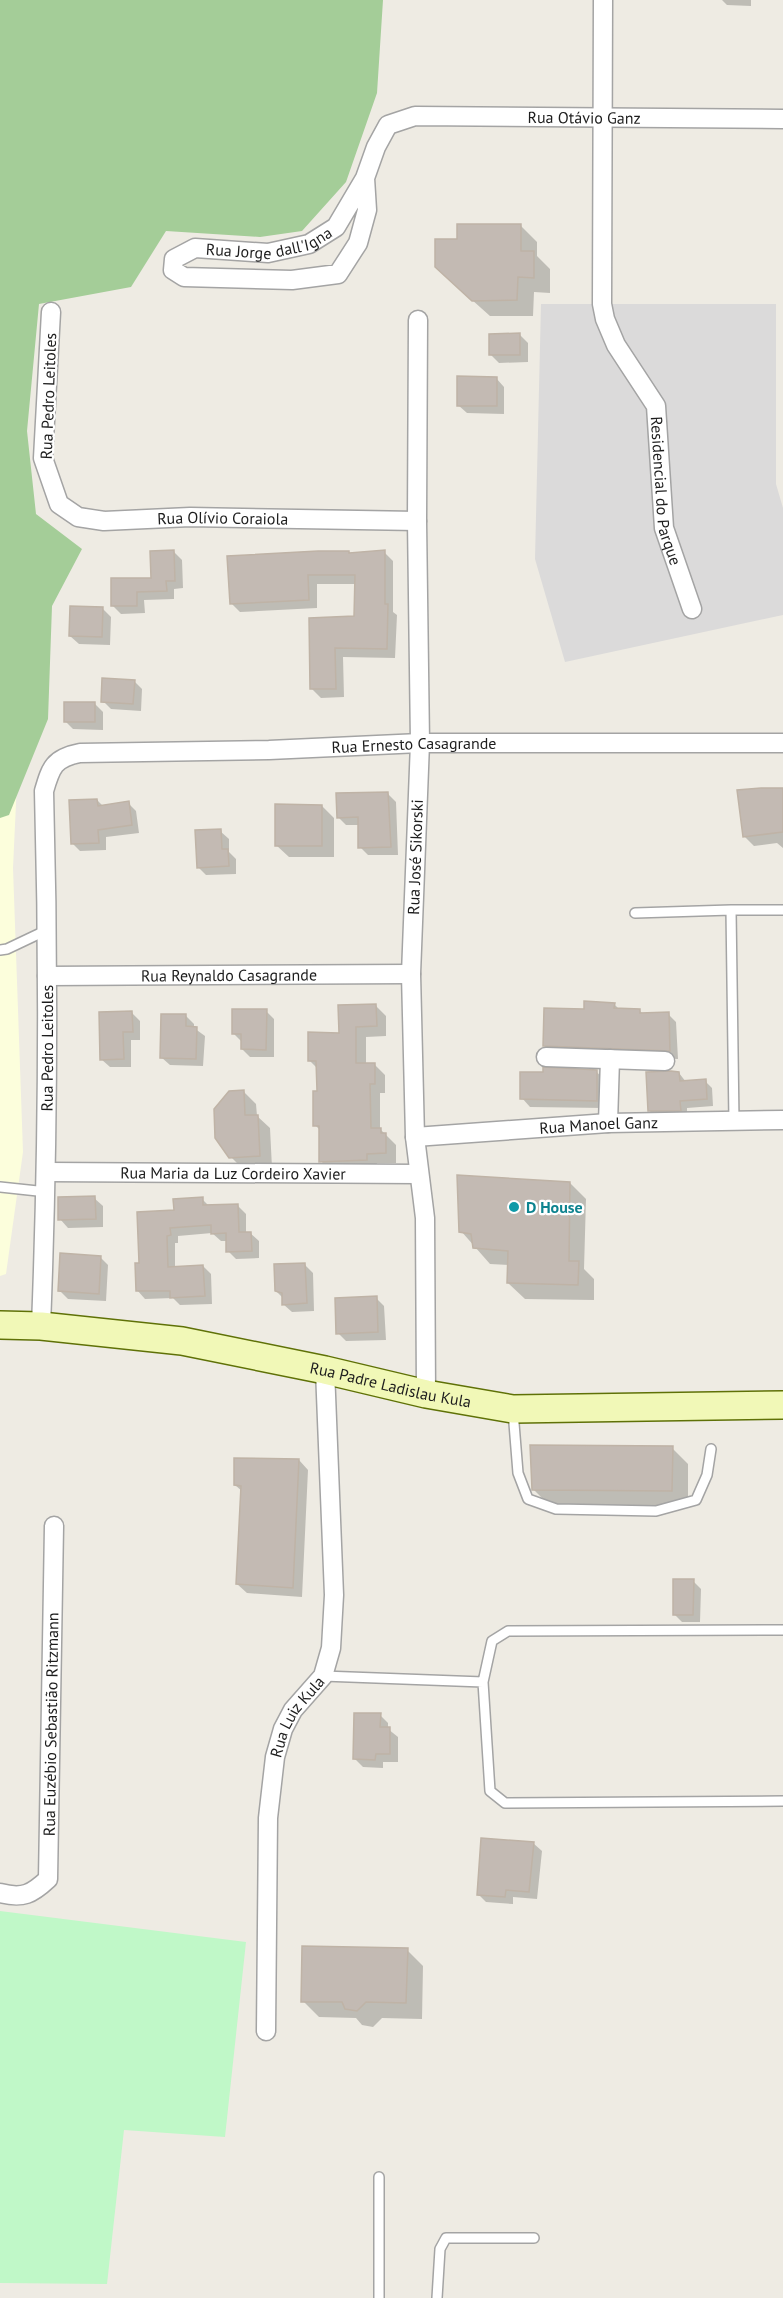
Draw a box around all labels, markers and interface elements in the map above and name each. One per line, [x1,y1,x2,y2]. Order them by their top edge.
street label: Rua Otávio Ganz [528,107,641,128]
street label: Rua Jorge dall'Igna [205,222,336,263]
street label: Rua Pedro Leitoles [36,332,60,460]
street label: Residencial do Parque [647,416,686,568]
street label: Rua Olívio Coraiola [157,507,288,529]
street label: Rua Ernesto Casagrande [331,733,496,757]
street label: Rua José Sikorski [403,799,427,915]
street label: Rua Reynaldo Casagrande [141,965,317,985]
street label: Rua Pedro Leitoles [37,984,57,1112]
street label: Rua Manoel Ganz [538,1112,658,1138]
street label: Rua Maria da Luz Cordeiro Xavier [120,1162,346,1184]
place label: D House [526,1197,583,1217]
marker: D House [507,1200,521,1214]
street label: Rua Padre Ladislau Kula [308,1357,473,1412]
street label: Rua Euzébio Sebastião Ritzmann [39,1612,63,1836]
street label: Rua Luiz Kula [265,1672,328,1759]

